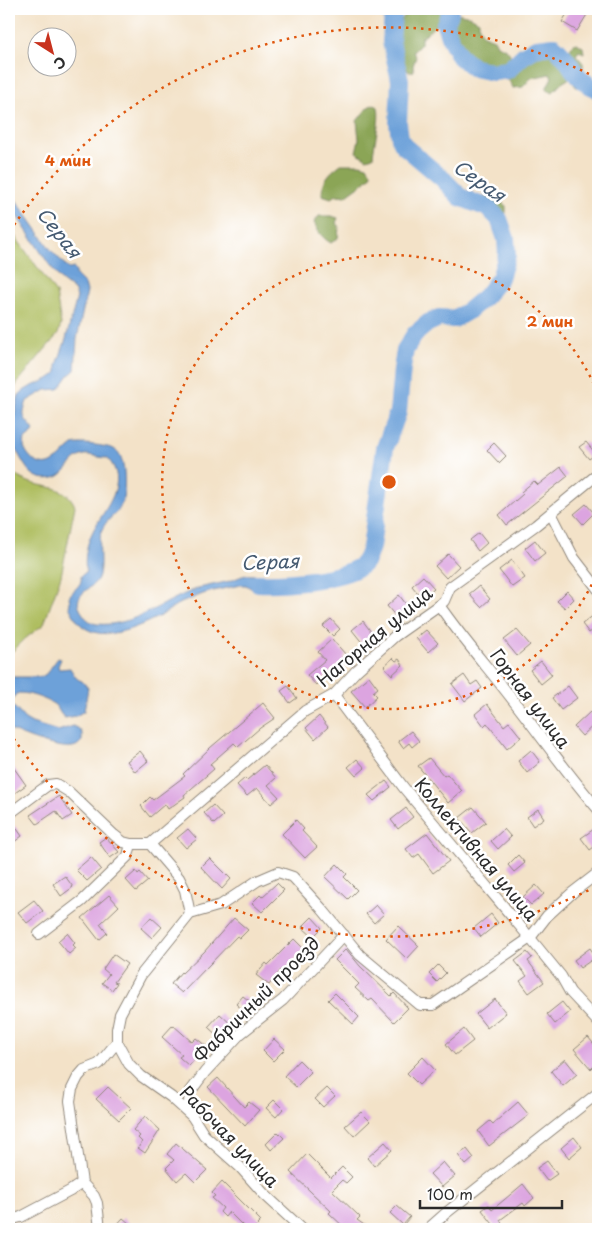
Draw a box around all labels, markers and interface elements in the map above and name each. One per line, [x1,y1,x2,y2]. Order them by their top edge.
north arrow [28,28,78,78]
text: С [50,51,70,75]
text: 4 мин [45,148,91,171]
water label: Серая [448,152,513,209]
water label: Серая [31,201,90,265]
text: 2 мин [527,309,574,332]
centre of rings [380,473,398,491]
water label: Серая [241,546,301,576]
street label: Нагорная улица [310,579,438,693]
street label: Горная улица [484,642,578,754]
street label: Коллективная улица [409,771,546,927]
street label: Фабричный проезд [187,930,325,1068]
street label: Рабочая улица [174,1079,286,1194]
scale bar [420,1178,562,1210]
text: 100 m [427,1182,473,1205]

